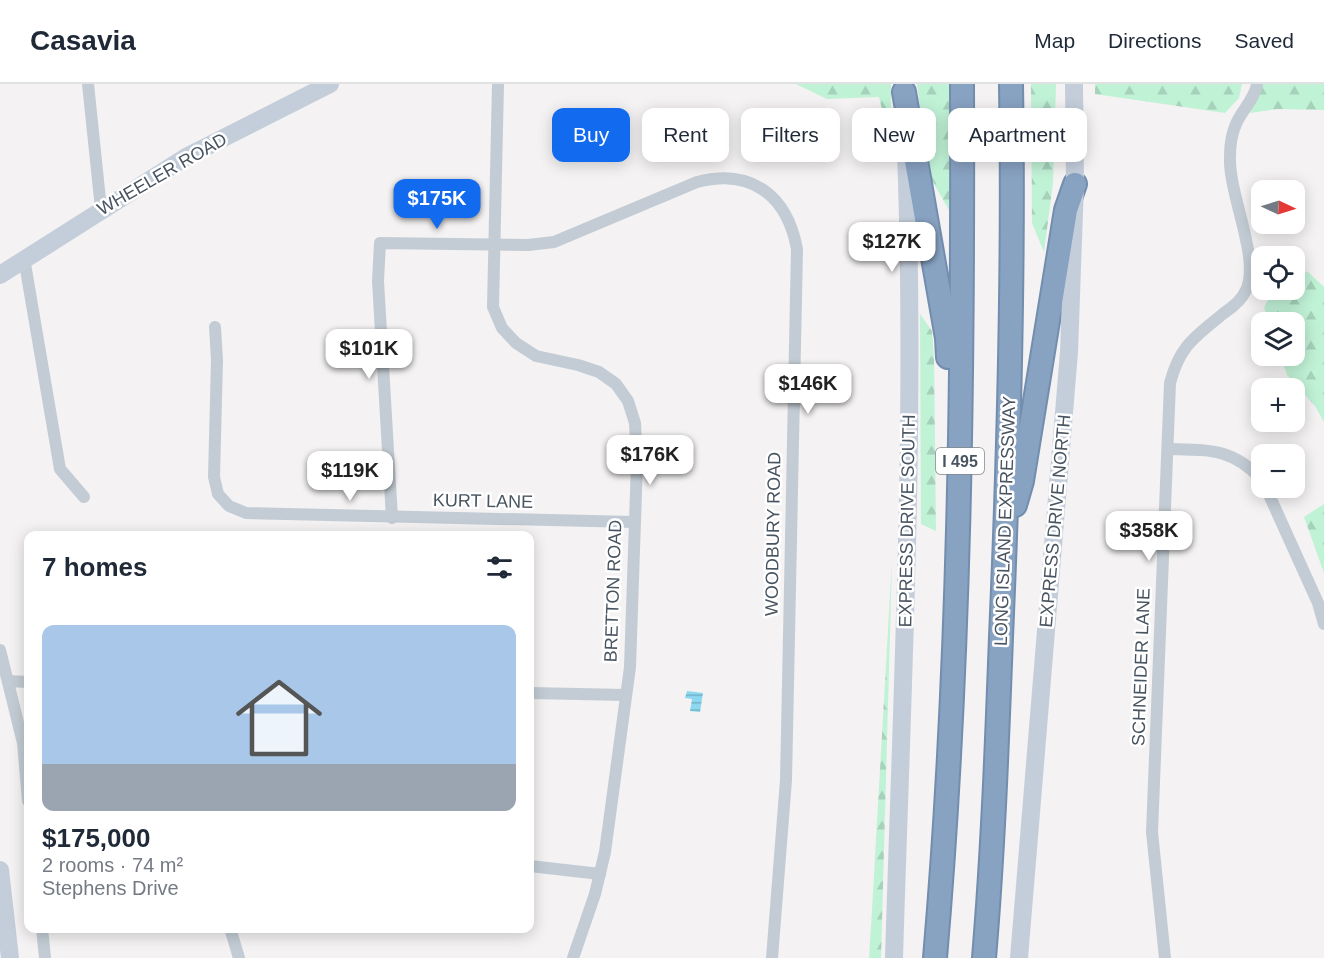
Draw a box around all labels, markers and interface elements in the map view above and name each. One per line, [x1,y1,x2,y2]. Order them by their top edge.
text: Casavia [30,25,136,56]
text: Map [1034,29,1075,52]
text: Directions [1108,29,1201,52]
text: Saved [1234,29,1294,52]
chip: Buy [552,108,630,162]
chip: Rent [642,108,729,162]
chip: Filters [741,108,840,162]
chip: New [852,108,936,162]
chip: Apartment [948,108,1087,162]
street label: WHEELER ROAD [94,129,230,219]
pin: $175K [395,179,479,230]
north arrow [1251,180,1305,234]
map controls [1251,180,1305,498]
text: $175K [408,187,466,209]
pin: $127K [850,222,934,273]
text: $127K [863,230,921,252]
button: locate [1251,246,1305,300]
button: layers [1251,312,1305,366]
pin: $101K [327,329,411,380]
text: $101K [340,337,398,359]
pin: $146K [766,364,850,415]
text: $146K [779,372,837,394]
button: + [1251,378,1305,432]
street label: LONG ISLAND EXPRESSWAY [991,396,1019,646]
street label: EXPRESS DRIVE SOUTH [895,414,919,628]
street label: EXPRESS DRIVE NORTH [1036,414,1074,628]
pin: $176K [608,435,692,486]
text: $176K [621,443,679,465]
button: − [1251,444,1305,498]
road number: I 495 [936,448,984,474]
pin: $119K [308,451,392,502]
street label: WOODBURY ROAD [762,452,784,616]
text: $119K [321,459,379,481]
street label: KURT LANE [433,490,533,512]
pin: $358K [1107,511,1191,562]
street label: BRETTON ROAD [601,519,625,663]
text: $358K [1120,519,1178,541]
icon: filters [483,551,516,584]
text: 7 homes [42,552,148,582]
street label: SCHNEIDER LANE [1128,588,1154,746]
icon: home [225,664,333,772]
text: $175,000 [42,823,150,853]
text: 2 rooms · 74 m² [42,854,183,876]
text: Stephens Drive [42,877,179,899]

